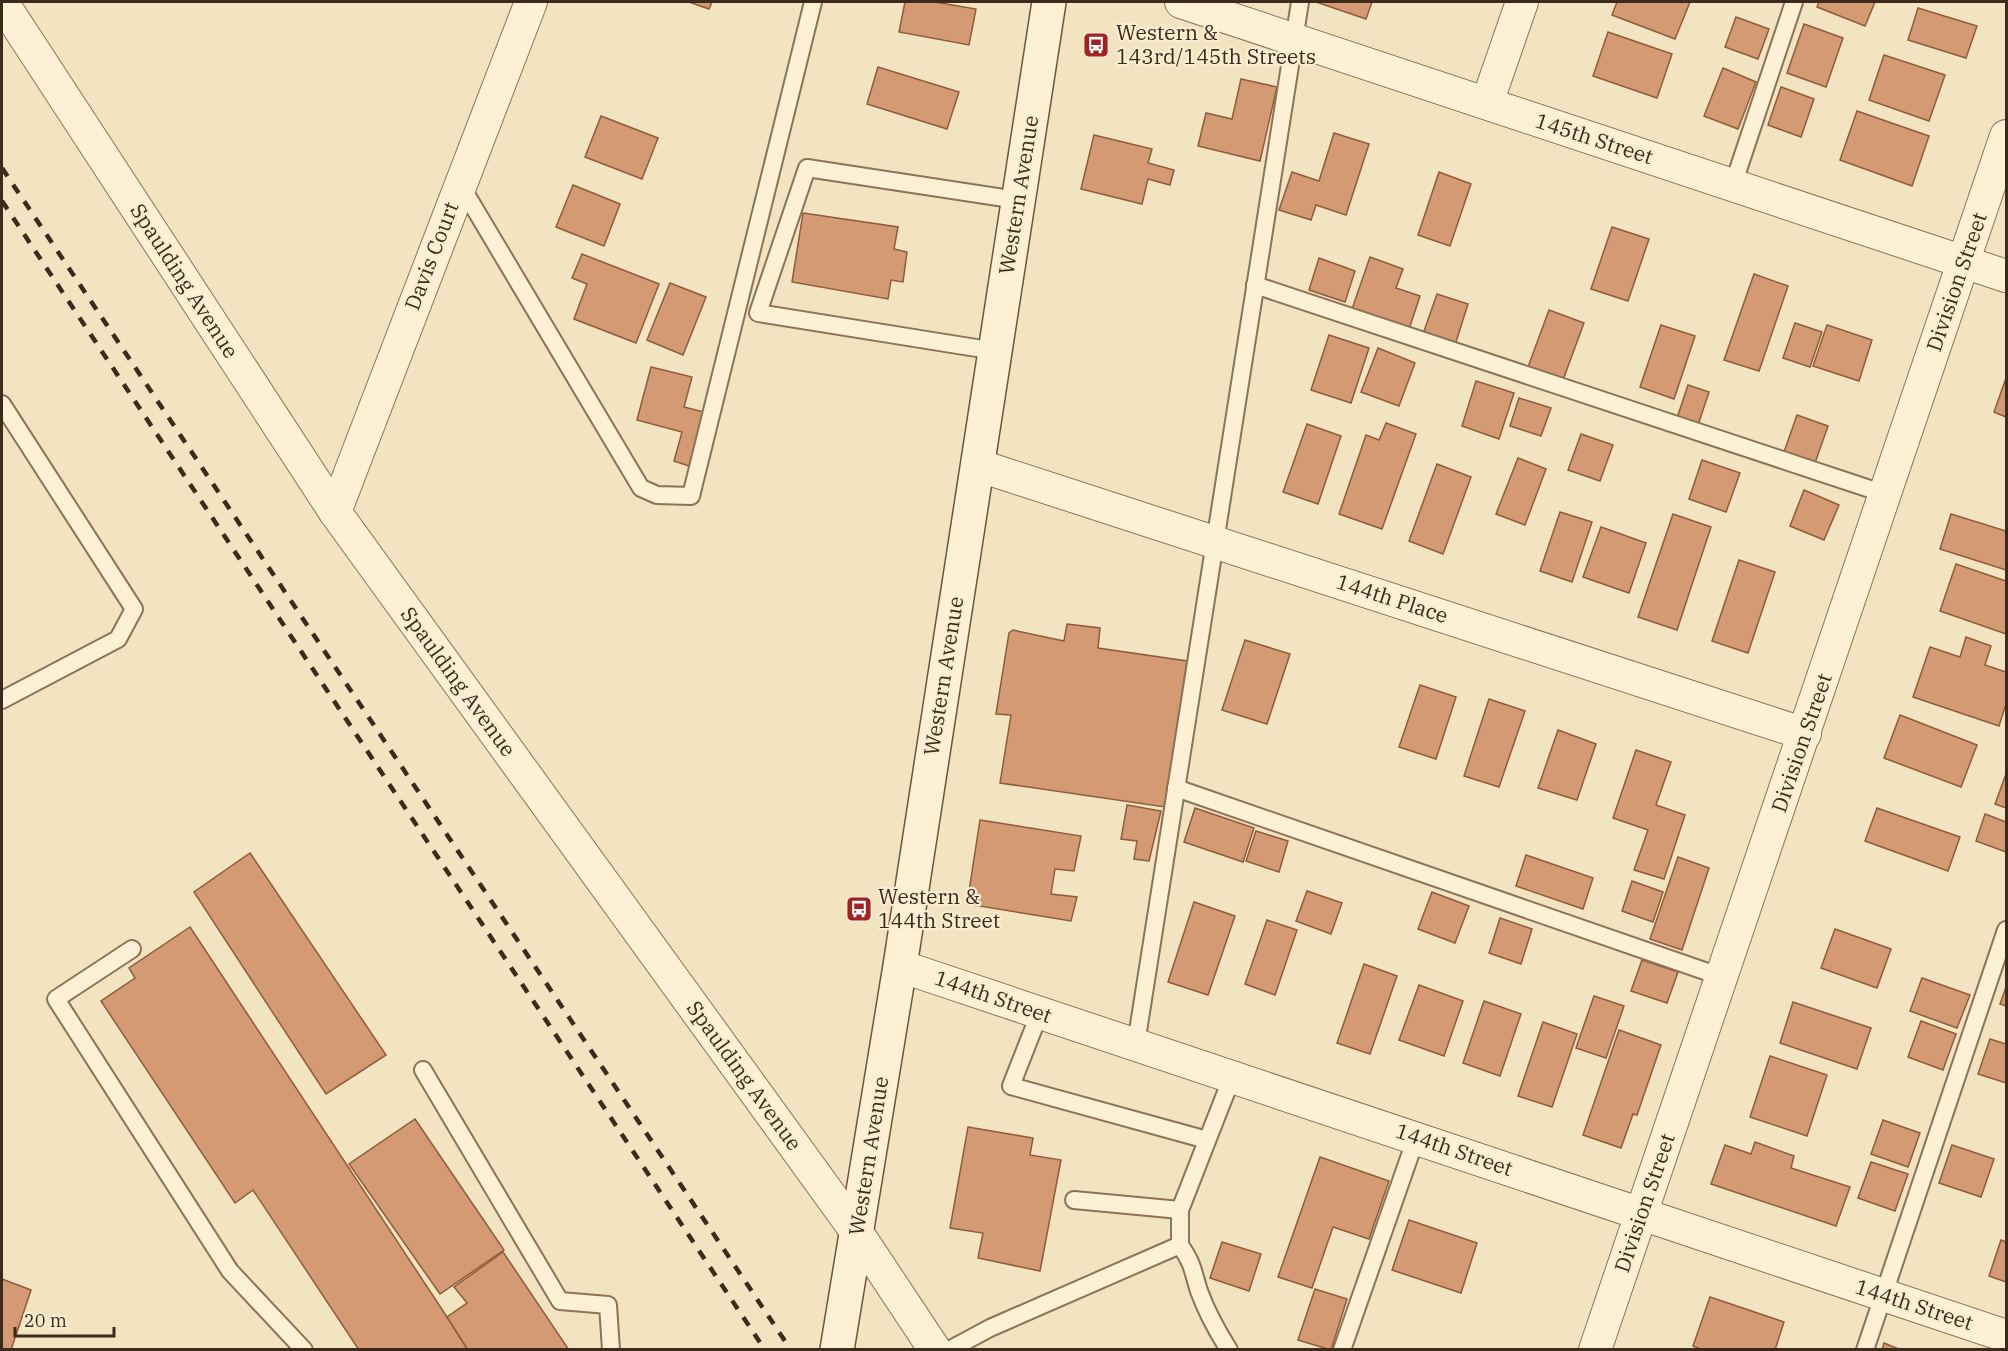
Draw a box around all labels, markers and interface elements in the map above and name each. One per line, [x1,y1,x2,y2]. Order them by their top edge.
place label: Western & 143rd/145th Streets [1116,18,1316,70]
bus stop icon: Western & 143rd/145th Streets [1081,30,1111,60]
street label: 145th Street [1532,106,1657,170]
street label: Western Avenue [992,113,1044,276]
street label: Davis Court [398,197,465,314]
street label: Spaulding Avenue [124,198,245,363]
street label: Division Street [1919,208,1993,355]
street label: 144th Place [1333,567,1452,629]
street label: Western Avenue [917,594,969,757]
street label: Spaulding Avenue [395,601,523,762]
street label: Division Street [1764,669,1838,816]
place label: Western & 144th Street [878,882,1000,934]
bus stop icon: Western & 144th Street [844,894,874,924]
street label: 144th Street [931,963,1056,1029]
street label: Spaulding Avenue [681,995,809,1156]
street label: Western Avenue [842,1074,894,1237]
street label: 144th Street [1392,1116,1517,1182]
street label: Division Street [1607,1129,1681,1276]
street label: 144th Street [1852,1272,1977,1336]
scale bar [15,1300,114,1338]
text: 20 m [24,1309,67,1332]

